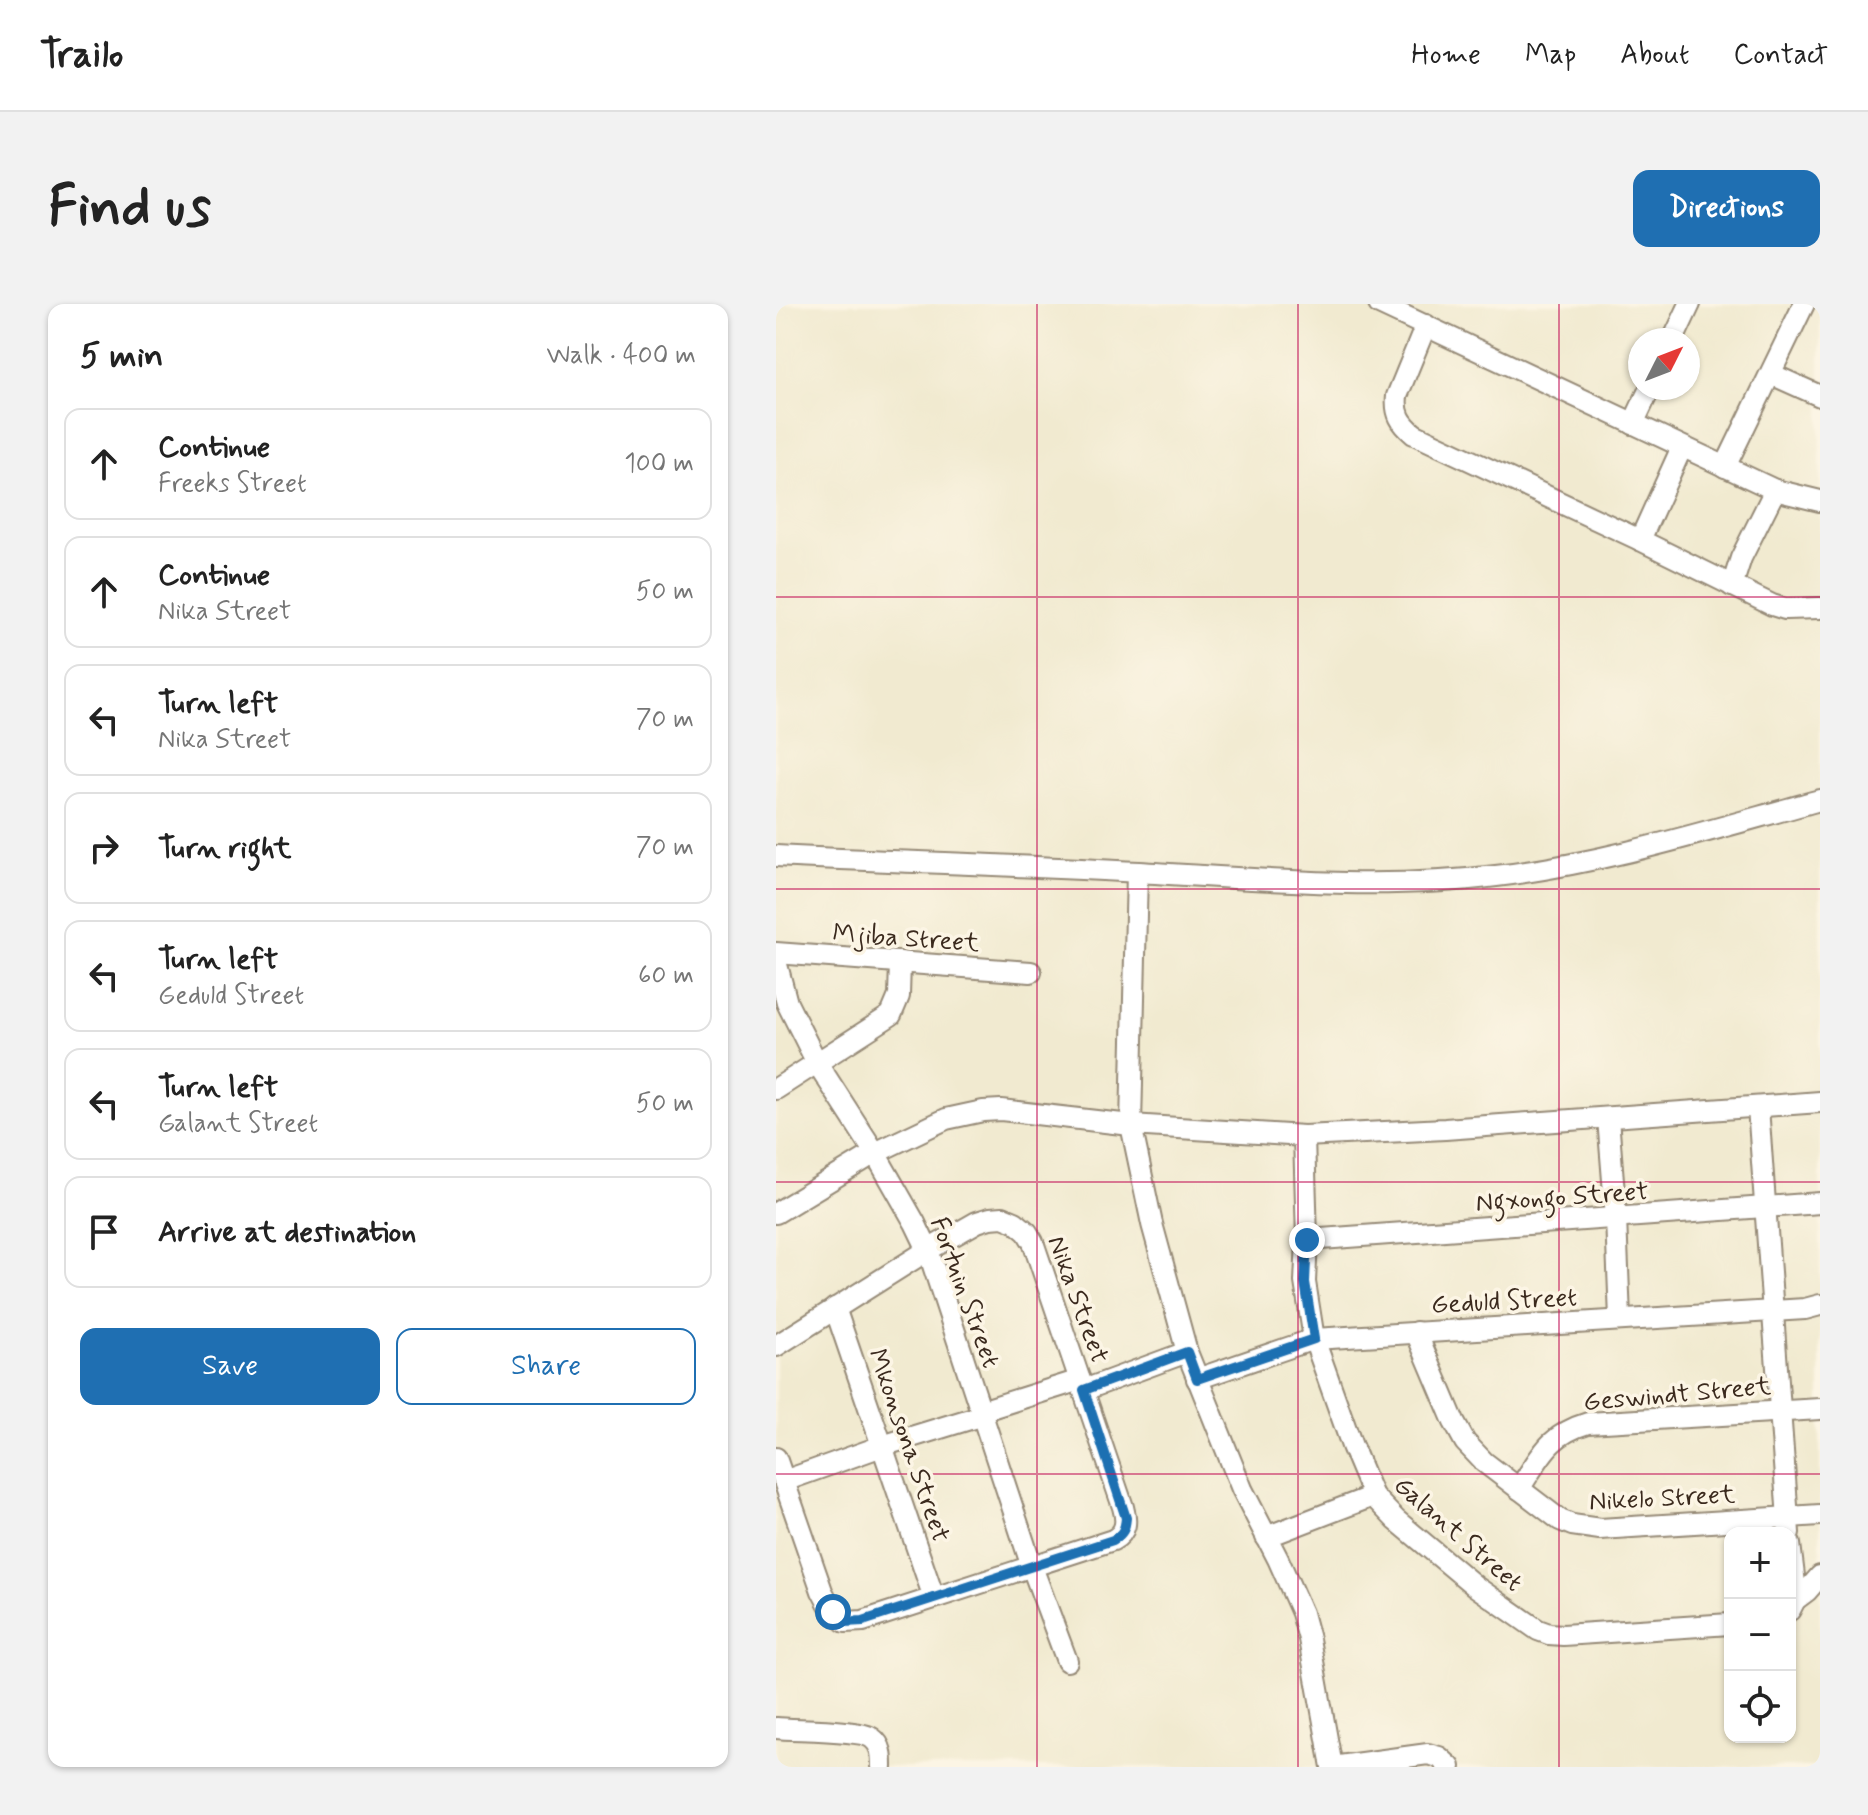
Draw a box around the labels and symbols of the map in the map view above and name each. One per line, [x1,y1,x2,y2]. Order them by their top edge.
north arrow [1628,328,1700,400]
street label: Mjiba Street [831,917,980,961]
street label: Ngxongo Street [1475,1175,1650,1224]
street label: Fortuin Street [921,1213,1007,1373]
route end [1289,1222,1325,1258]
street label: Nika Street [1038,1231,1116,1368]
street label: Geduld Street [1430,1281,1578,1323]
street label: Mkonsona Street [859,1344,957,1547]
street label: Geswindt Street [1582,1370,1772,1420]
street label: Galant Street [1386,1469,1529,1600]
street label: Nikelo Street [1588,1478,1736,1520]
route start [815,1594,851,1630]

